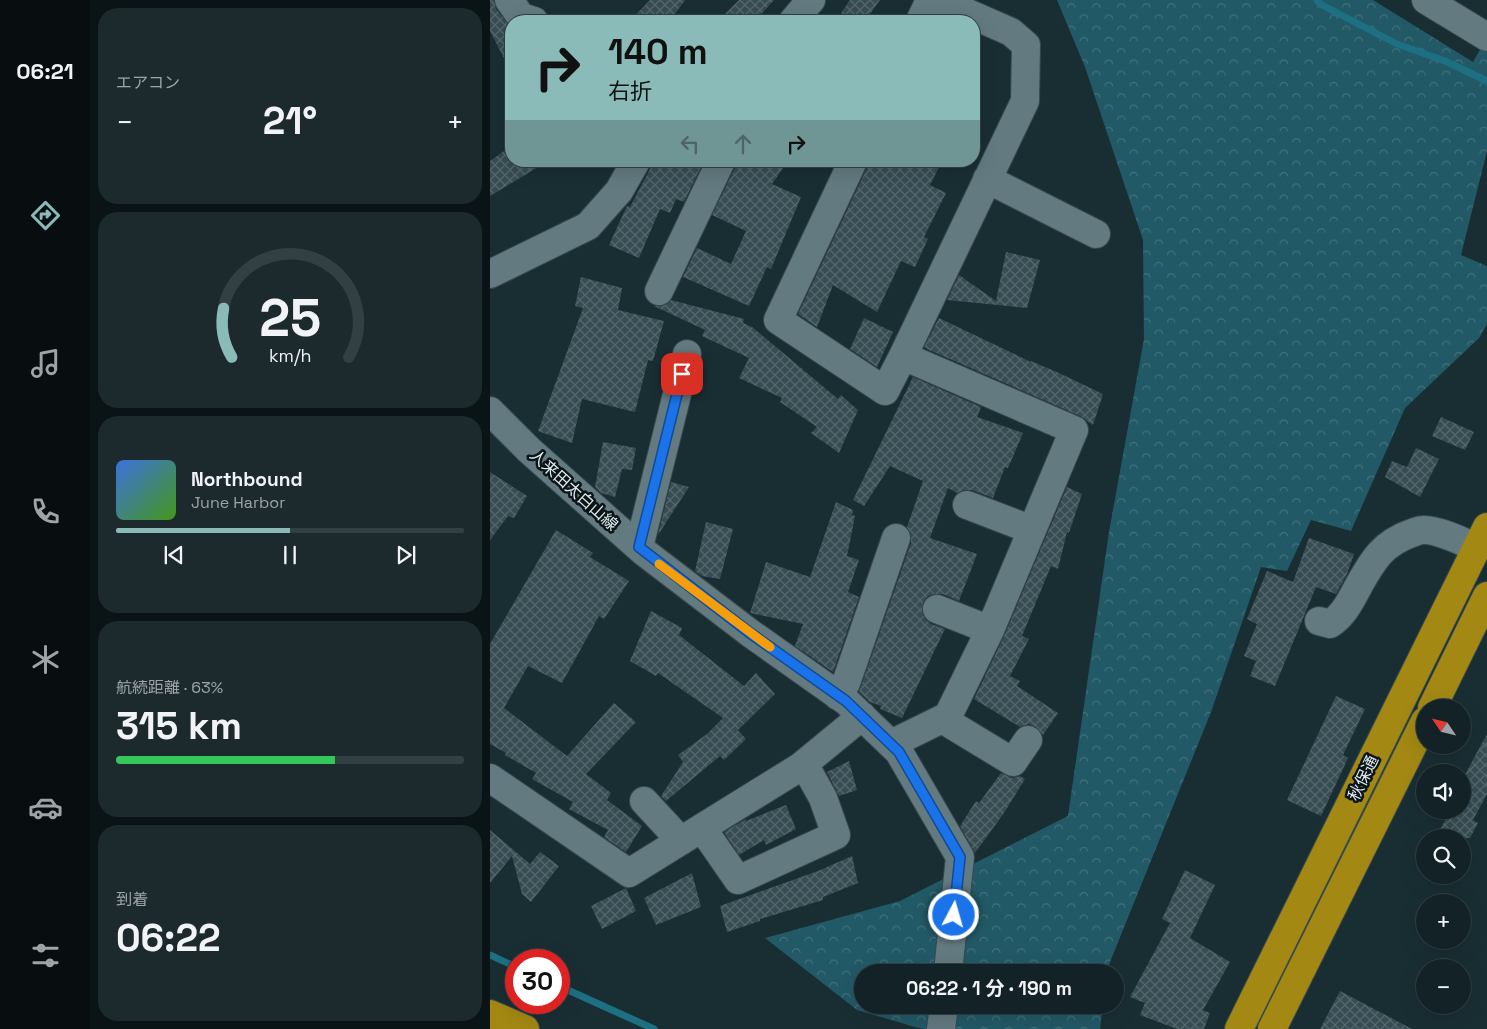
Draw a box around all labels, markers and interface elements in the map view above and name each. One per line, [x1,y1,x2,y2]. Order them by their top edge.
text: 140 m [608,30,708,74]
icon: right [525,35,590,100]
text: 06:21 [16,57,74,85]
text: エアコン [116,72,180,93]
text: 右折 [608,77,652,105]
text: 21° [263,97,317,145]
text: − [116,104,133,140]
text: + [447,104,464,140]
icon: left [676,130,704,158]
icon: ahead [729,130,757,158]
icon: right [782,130,810,158]
icon: directions [28,198,63,233]
text: 25 [259,285,321,351]
text: km/h [269,344,311,367]
icon: music [28,346,63,381]
pin [661,353,703,395]
icon: arrive [668,360,696,388]
street label: 人来田太白山線 [525,445,623,535]
text: Northbound [191,467,303,492]
text: June Harbor [191,492,285,513]
icon: phone [28,494,63,529]
icon: previous [160,541,188,569]
icon: pause [276,541,304,569]
icon: next [392,541,420,569]
icon: climate [28,642,63,677]
text: 航続距離 · 63% [116,677,223,698]
north arrow [1416,699,1471,754]
map controls [1416,699,1471,1014]
text: 315 km [116,702,242,750]
street label: 秋保通 [1343,752,1383,804]
button: sound [1416,764,1471,819]
icon: car [28,790,63,825]
button: search [1416,829,1471,884]
position arrow [927,888,979,940]
text: 到着 [116,889,148,910]
button: + [1416,894,1471,949]
text: 06:22 [116,914,221,962]
icon: filters [28,938,63,973]
speed limit sign: 30 [505,949,570,1014]
button: − [1416,959,1471,1014]
text: 06:22 · 1 分 · 190 m [906,976,1072,1001]

